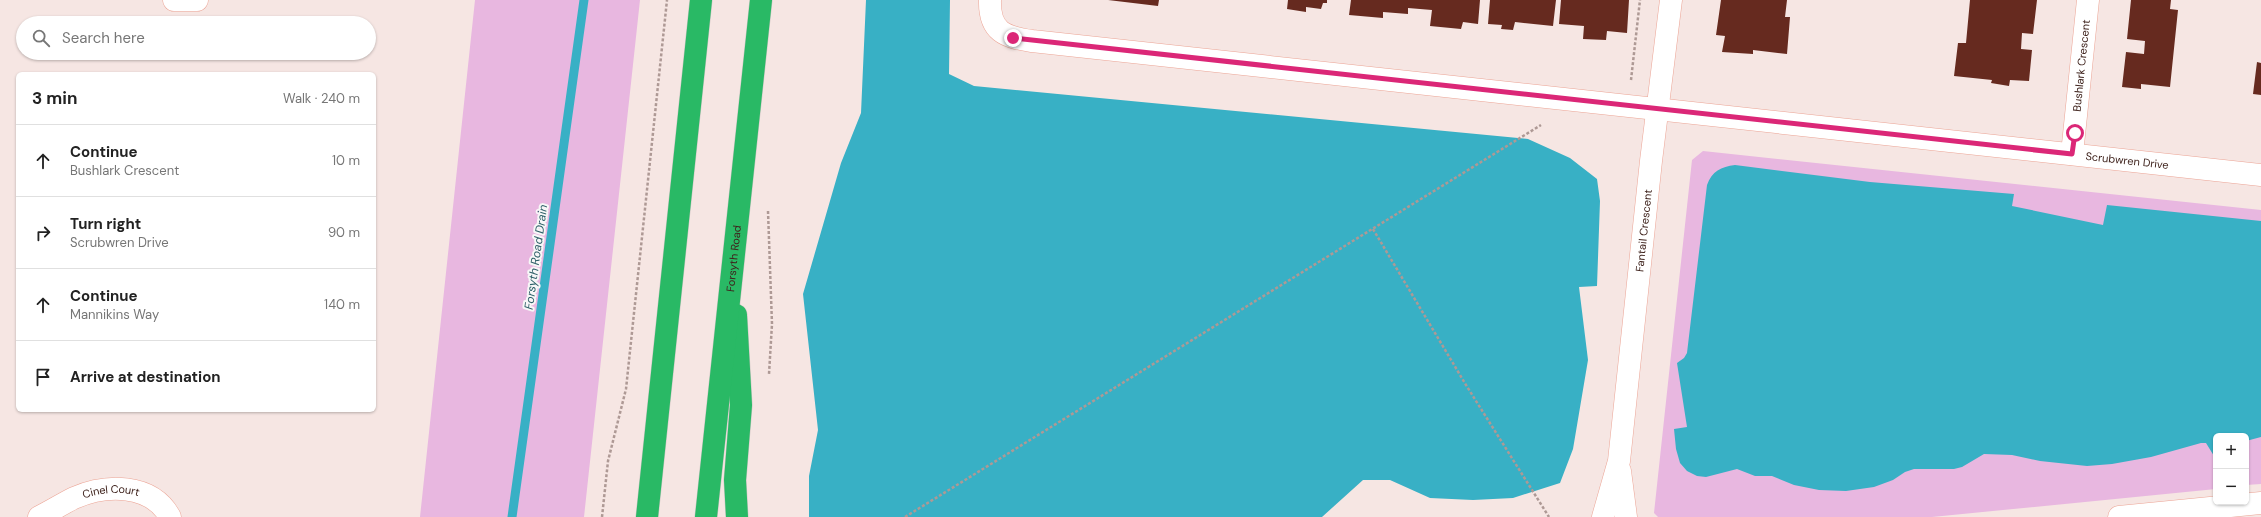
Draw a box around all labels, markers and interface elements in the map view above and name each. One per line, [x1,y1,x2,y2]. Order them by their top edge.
search box [16,16,376,60]
street label: Bushlark Crescent [2069,19,2093,112]
icon: search [30,27,52,49]
text: Search here [62,28,145,48]
route end [1004,29,1022,47]
text: 3 min [32,87,77,109]
text: Walk · 240 m [283,90,360,107]
route start [2066,124,2084,142]
text: Continue [70,142,138,162]
street label: Scrubwren Drive [2085,149,2170,172]
icon: ahead [32,150,54,172]
text: 10 m [332,152,360,169]
text: Bushlark Crescent [70,162,179,179]
street label: Fantail Crescent [1632,189,1655,273]
water label: Forsyth Road Drain [521,203,551,310]
text: Turn right [70,214,141,234]
icon: right [32,222,54,244]
text: 90 m [328,224,360,241]
street label: Forsyth Road [723,224,744,292]
text: Scrubwren Drive [70,234,169,251]
text: Continue [70,286,138,306]
icon: ahead [32,294,54,316]
text: 140 m [324,296,360,313]
text: Mannikins Way [70,306,159,323]
icon: arrive [32,366,54,388]
text: Arrive at destination [70,367,221,387]
map controls [2213,433,2249,505]
button: + [2213,433,2249,469]
button: − [2213,469,2249,505]
street label: Cinel Court [81,482,141,501]

